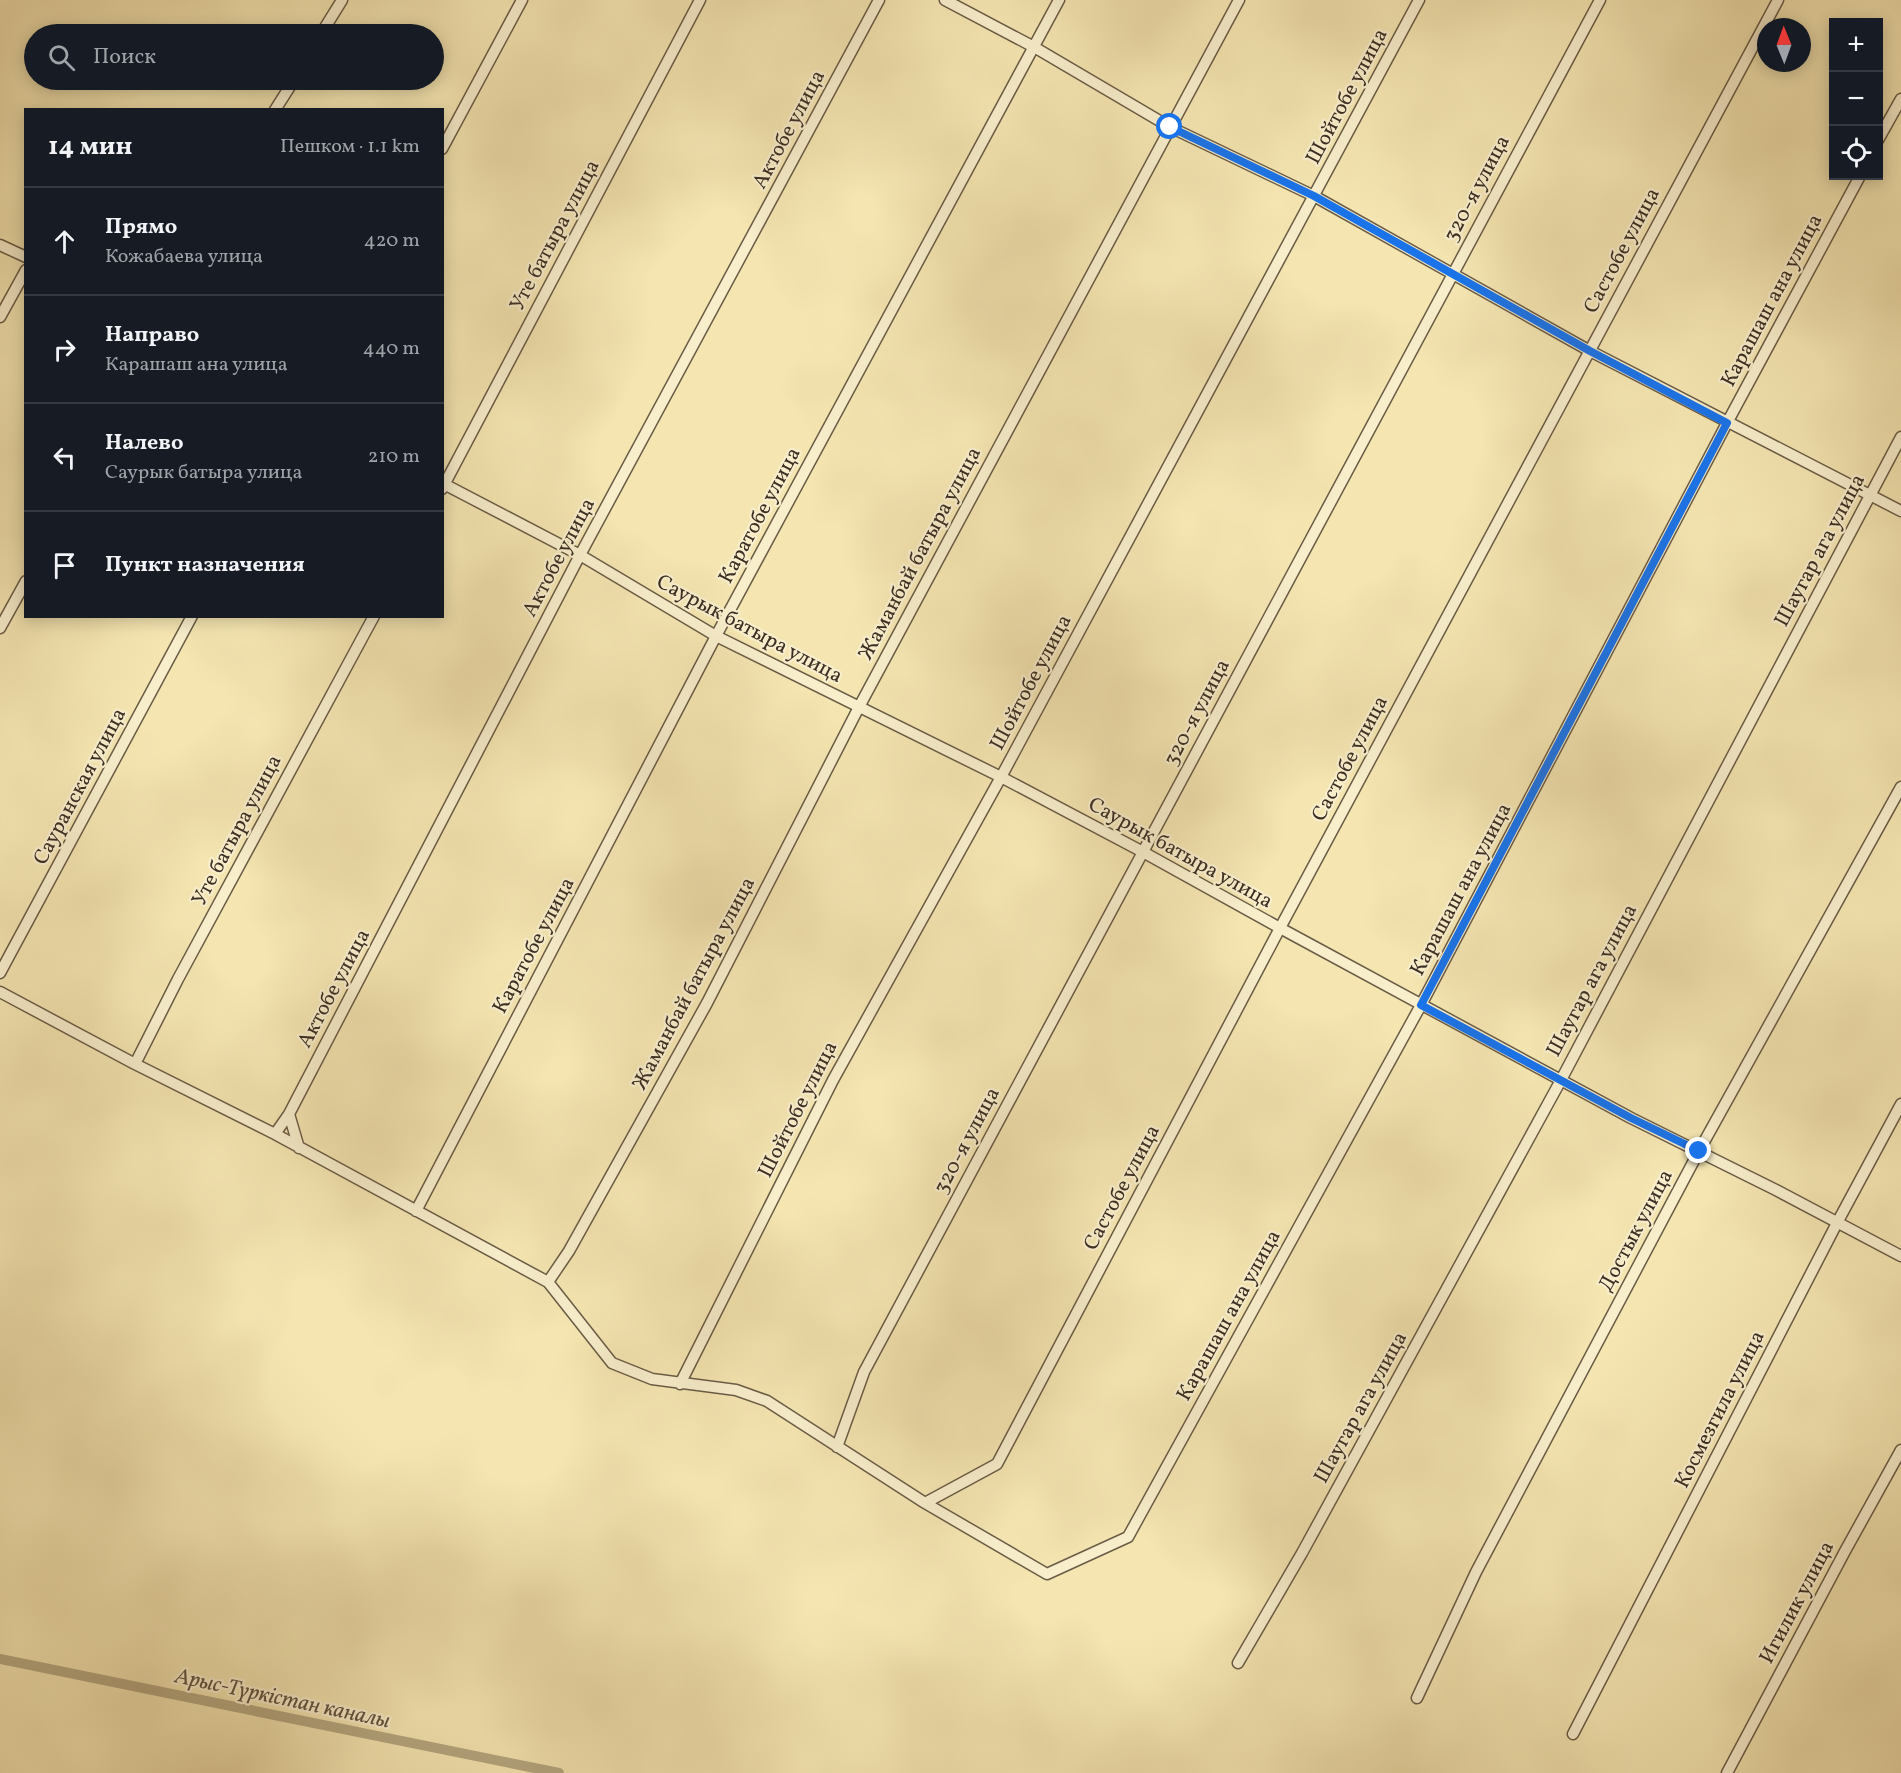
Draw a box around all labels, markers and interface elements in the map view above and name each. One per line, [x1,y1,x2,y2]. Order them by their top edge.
north arrow [1757,18,1811,72]
map controls [1829,18,1883,180]
button: + [1829,18,1883,72]
search box [24,24,444,90]
street label: Шойтобе улица [1299,24,1395,170]
icon: search [45,41,78,74]
text: Поиск [93,42,156,73]
street label: Актобе улица [746,65,833,194]
button: − [1829,72,1883,126]
route start [1156,113,1182,139]
button: locate [1829,126,1883,180]
text: 14 мин [48,129,133,165]
street label: 320-я улица [1437,130,1518,247]
text: Пешком · 1.1 km [280,133,420,161]
street label: Уте батыра улица [503,155,607,316]
street label: Састобе улица [1577,183,1668,319]
street label: Карашаш ана улица [1714,209,1830,392]
text: Прямо [105,212,177,243]
icon: ahead [48,225,81,258]
text: 420 m [364,227,420,255]
text: Кожабаева улица [105,243,263,271]
text: Направо [105,320,199,351]
icon: right [48,333,81,366]
text: 440 m [363,335,420,363]
text: Карашаш ана улица [105,351,288,379]
text: Налево [105,428,184,459]
icon: left [48,441,81,474]
street label: Каратобе улица [712,442,808,589]
street label: Жаманбай батыра улица [852,442,989,665]
text: 210 m [368,443,420,471]
text: Саурык батыра улица [105,459,302,487]
street label: Шаугар ага улица [1768,469,1873,632]
street label: Актобе улица [516,493,603,622]
icon: arrive [48,549,81,582]
text: Пункт назначения [105,550,305,581]
street label: Саурык батыра улица [651,568,848,691]
street label: Шойтобе улица [983,610,1079,756]
street label: 320-я улица [1157,654,1238,771]
street label: Састобе улица [1305,691,1396,827]
street label: Сауранская улица [27,703,134,870]
street label: Уте батыра улица [185,750,289,911]
street label: Саурык батыра улица [1083,790,1278,916]
street label: Карашаш ана улица [1403,798,1519,981]
street label: Каратобе улица [486,872,582,1019]
street label: Жаманбай батыра улица [626,872,763,1095]
street label: Шаугар ага улица [1540,899,1645,1062]
street label: Актобе улица [291,924,378,1053]
street label: Шойтобе улица [751,1036,845,1183]
street label: 320-я улица [927,1082,1008,1199]
street label: Састобе улица [1077,1120,1168,1256]
route end [1685,1137,1711,1163]
street label: Достык улица [1592,1165,1681,1297]
street label: Карашаш ана улица [1170,1225,1289,1407]
street label: Космезгила улица [1668,1326,1773,1493]
street label: Шаугар ага улица [1308,1327,1415,1489]
street label: Игилик улица [1753,1536,1842,1669]
water label: Арыс-Түркістан каналы [171,1661,393,1737]

